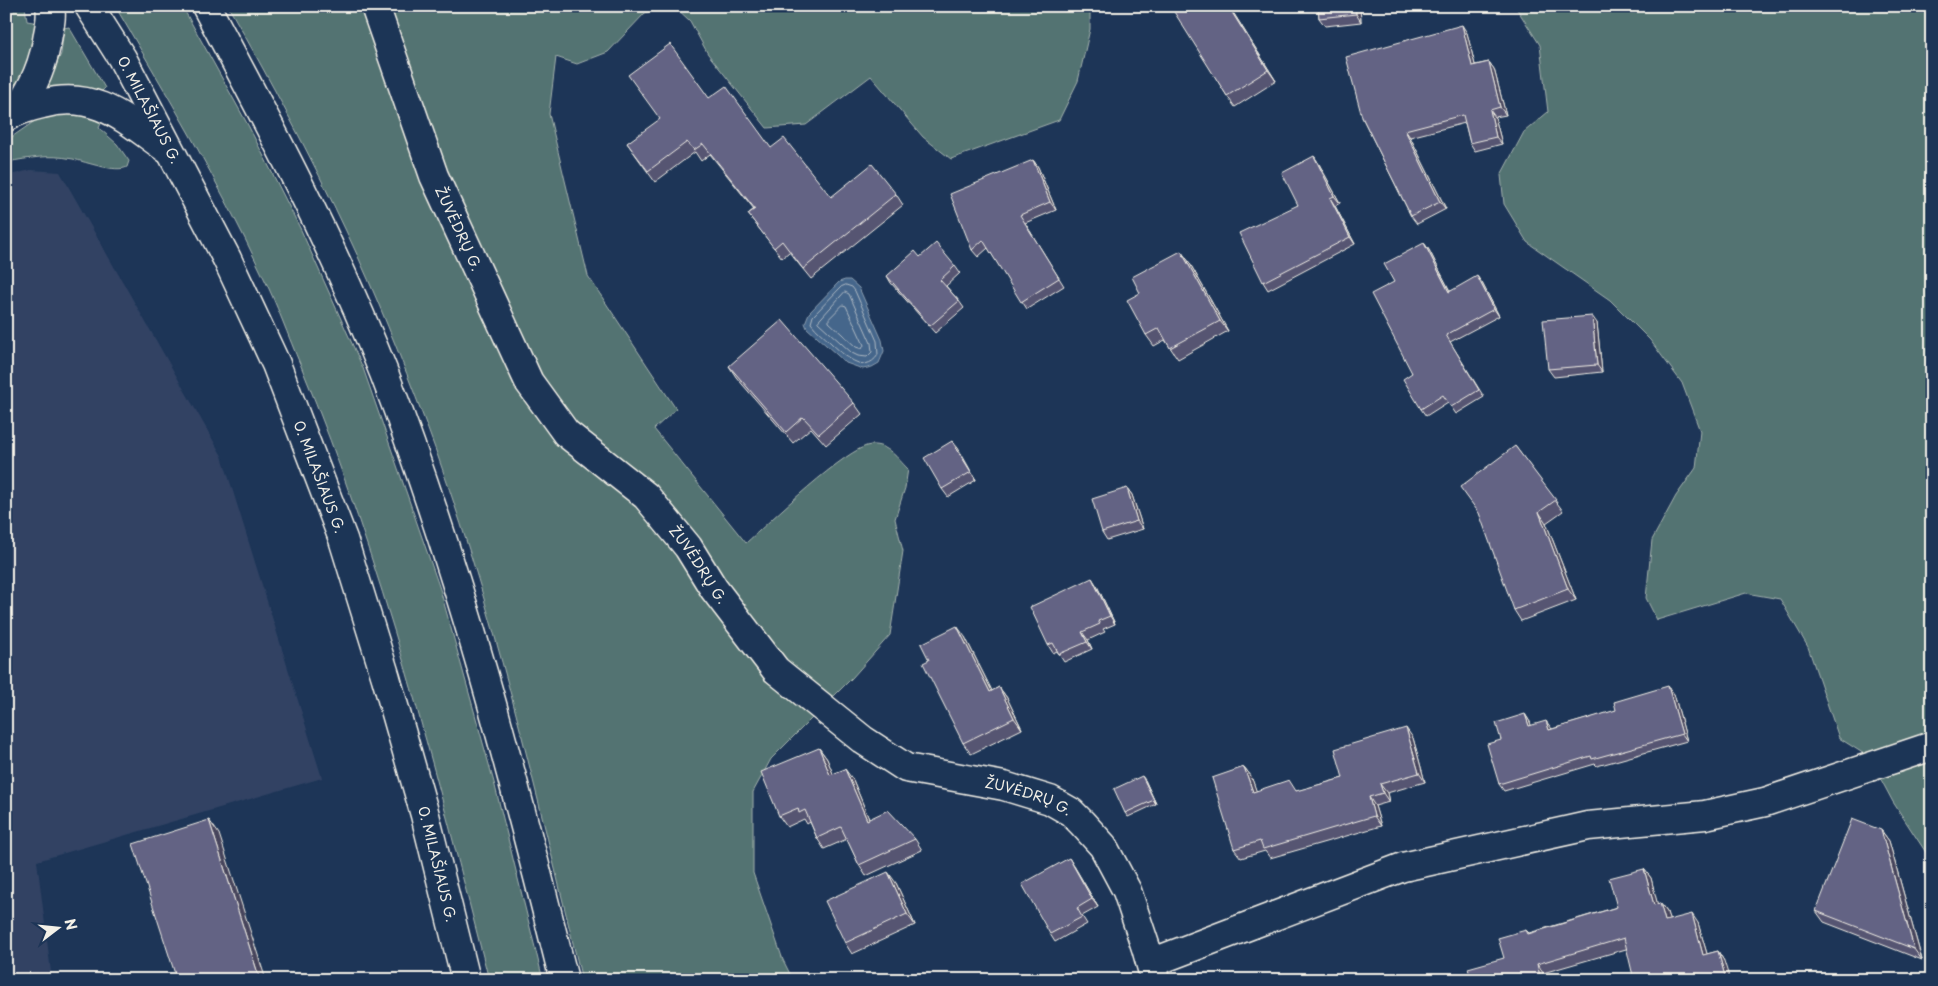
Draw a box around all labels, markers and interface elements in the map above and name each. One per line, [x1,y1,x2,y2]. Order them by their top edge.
street label: O. MILAŠIAUS G. [113,52,186,167]
street label: ŽUVĖDRŲ G. [430,183,487,274]
street label: O. MILAŠIAUS G. [289,417,351,536]
street label: ŽUVĖDRŲ G. [664,521,733,608]
street label: ŽUVĖDRŲ G. [983,772,1076,820]
street label: O. MILAŠIAUS G. [413,803,462,924]
north arrow [32,904,82,954]
text: N [59,916,83,933]

